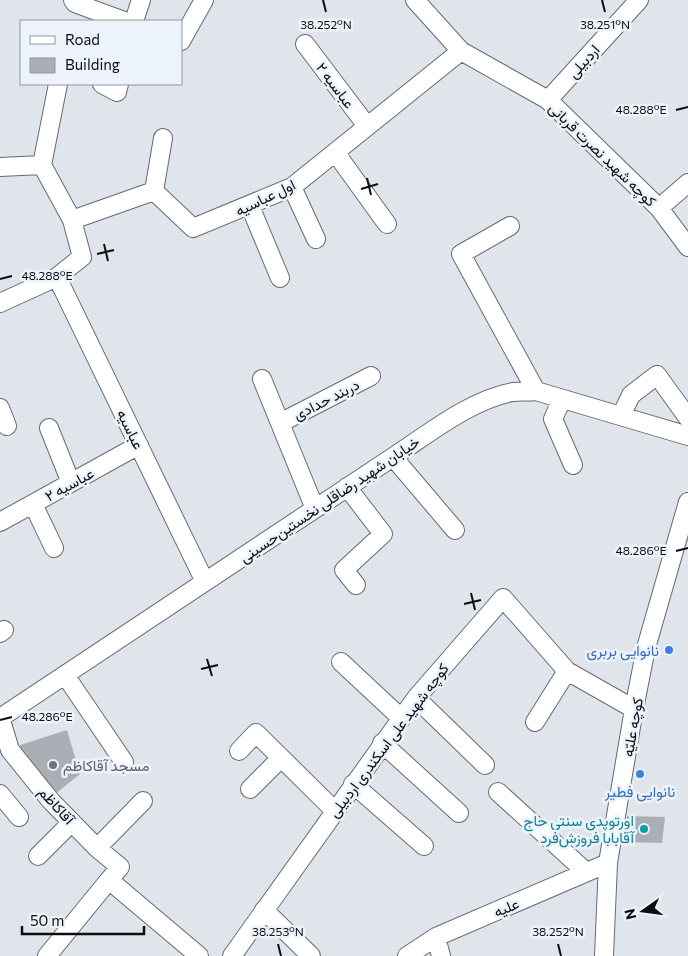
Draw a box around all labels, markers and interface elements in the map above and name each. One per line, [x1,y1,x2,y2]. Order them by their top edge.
text: 38.252°N [300,17,352,31]
text: 38.251°N [580,17,630,31]
legend [20,20,182,85]
text: Road [65,30,100,48]
street label: اردبیلی [563,40,604,83]
text: Building [65,55,120,73]
street label: عباسیه ۲ [312,59,359,112]
street label: کوچه شهید نصرت قربانی [544,98,661,211]
text: 48.288°E [615,102,667,116]
street label: اول عباسیه [232,175,298,220]
text: 48.288°E [21,268,73,282]
street label: دربند حدادی [290,375,363,425]
street label: عباسیه [113,406,148,452]
street label: خیابان شهید رضاقلی نخستین‌حسینی [236,432,424,568]
street label: عباسیه ۲ [42,463,97,506]
text: 48.286°E [615,543,667,557]
place label: نانوایی بربری [586,641,659,661]
marker: نانوایی بربری [663,644,675,656]
street label: کوچه شهید علی اسکندری اردبیلی [324,659,454,822]
street label: کوچه علیّه [618,696,648,758]
text: 48.286°E [21,709,73,723]
place label: مسجد آقاکاظم [63,756,149,776]
marker: مسجد آقاکاظم [47,759,59,771]
marker: نانوایی فطیر [634,768,646,780]
street label: آقاکاظم [34,782,80,830]
place label: نانوایی فطیر [604,782,675,802]
place label: اورتوپدی سنتی حاج آقابابا فروزش‌فرد [523,811,636,848]
marker: اورتوپدی سنتی حاج آقابابا فروزش‌فرد [638,823,650,835]
north arrow [618,886,668,936]
street label: علیه [491,894,522,921]
scale bar [22,904,145,936]
text: N [620,907,639,921]
text: 50 m [30,911,64,929]
text: 38.253°N [252,924,304,938]
text: 38.252°N [532,924,584,938]

